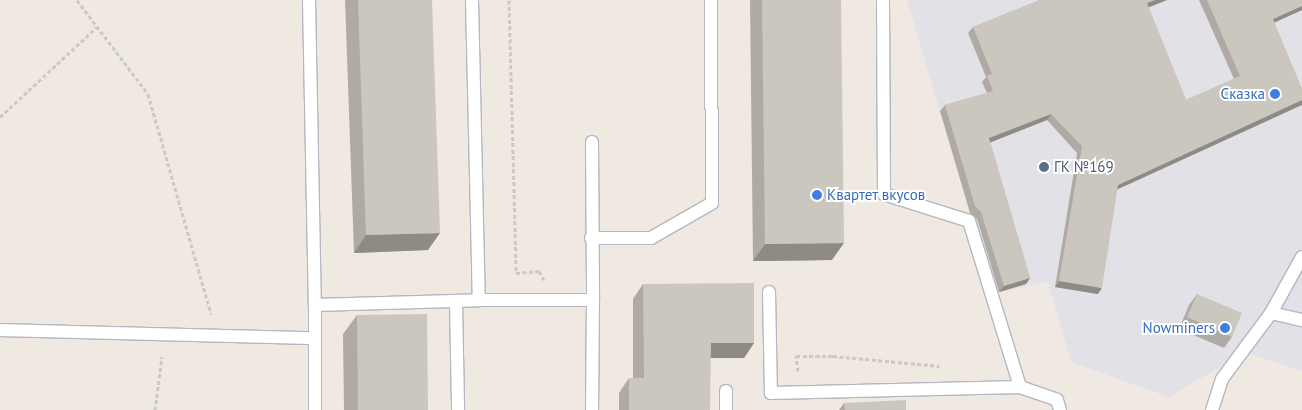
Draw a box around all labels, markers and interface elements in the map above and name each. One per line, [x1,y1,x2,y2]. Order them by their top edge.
place label: Сказка [1221,85,1265,103]
marker: Сказка [1269,88,1281,100]
place label: ГК №169 [1054,158,1114,176]
marker: ГК №169 [1038,161,1050,173]
place label: Квартет вкусов [827,186,926,204]
marker: Квартет вкусов [811,189,823,201]
place label: Nowminers [1143,319,1215,337]
marker: Nowminers [1219,322,1231,334]

